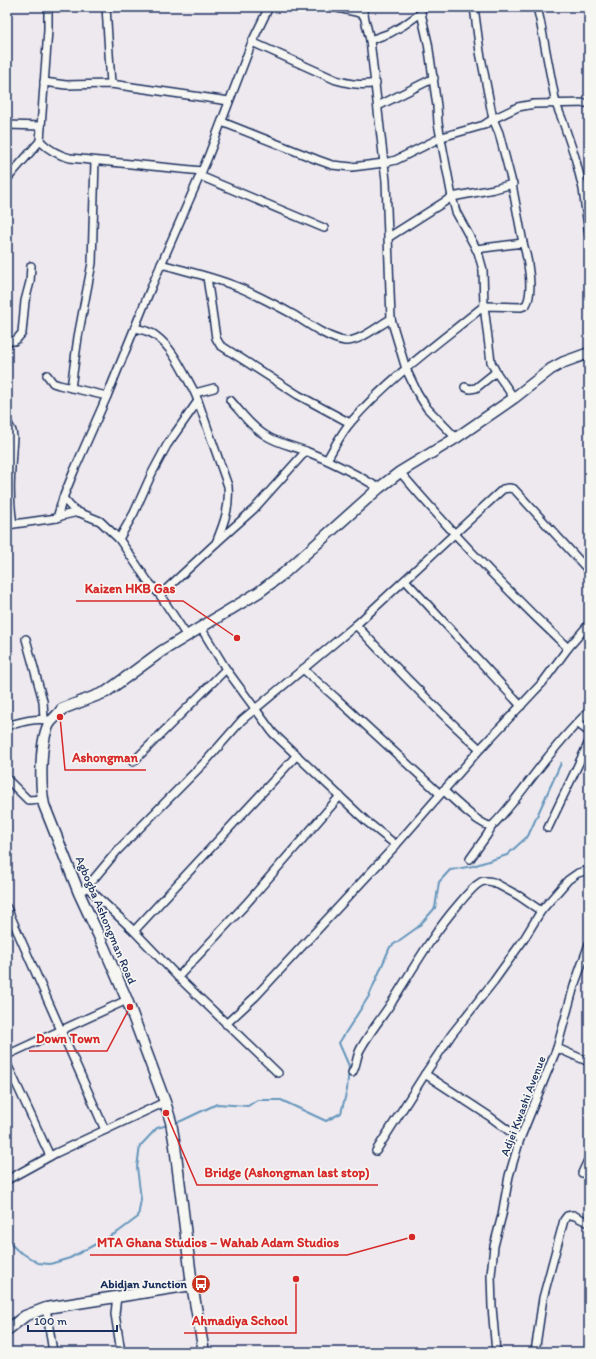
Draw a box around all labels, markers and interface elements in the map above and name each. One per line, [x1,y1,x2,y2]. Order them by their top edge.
callout: Kaizen HKB Gas [76,576,183,601]
text: Kaizen HKB Gas [85,581,176,596]
callout: Ashongman [65,745,146,770]
text: Ashongman [71,750,138,766]
street label: Agbogba Ashongman Road [73,854,140,987]
callout: Down Town [29,1026,107,1051]
text: Down Town [36,1031,101,1046]
street label: Adjei Kwashi Avenue [497,1054,549,1158]
callout: Bridge (Ashongman last stop) [197,1160,378,1185]
text: Bridge (Ashongman last stop) [205,1165,369,1181]
callout: MTA Ghana Studios – Wahab Adam Studios [90,1230,347,1255]
text: MTA Ghana Studios – Wahab Adam Studios [97,1235,339,1250]
bus stop icon: Abidjan Junction [190,1273,212,1295]
place label: Abidjan Junction [100,1277,188,1292]
scale bar [28,1307,117,1333]
callout: Ahmadiya School [184,1308,296,1333]
text: Ahmadiya School [191,1313,288,1329]
text: 100 m [34,1314,67,1328]

